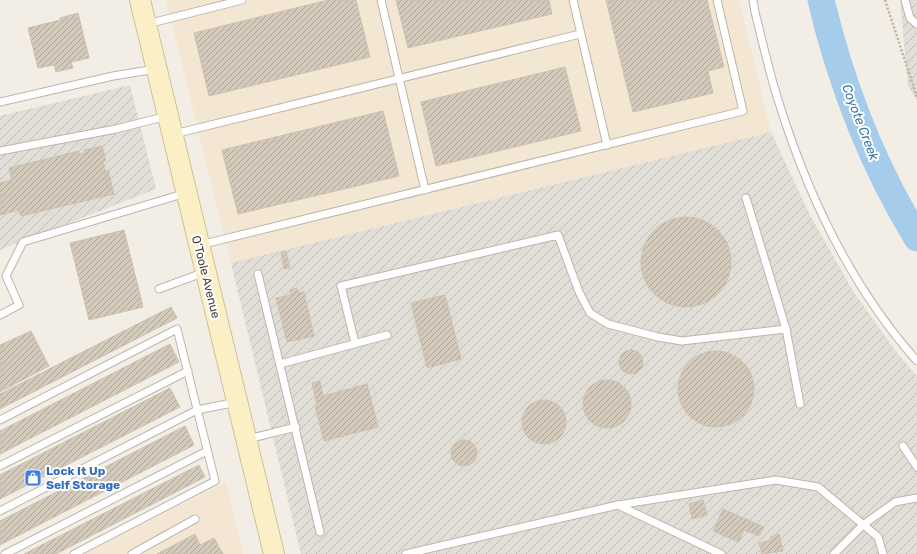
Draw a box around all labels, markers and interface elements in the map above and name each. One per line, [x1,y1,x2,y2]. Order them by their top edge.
water label: Coyote Creek [839,82,882,163]
street label: O’Toole Avenue [189,234,223,320]
place label: Lock It Up Self Storage [46,464,120,492]
shop icon: Lock It Up Self Storage [23,468,43,488]

